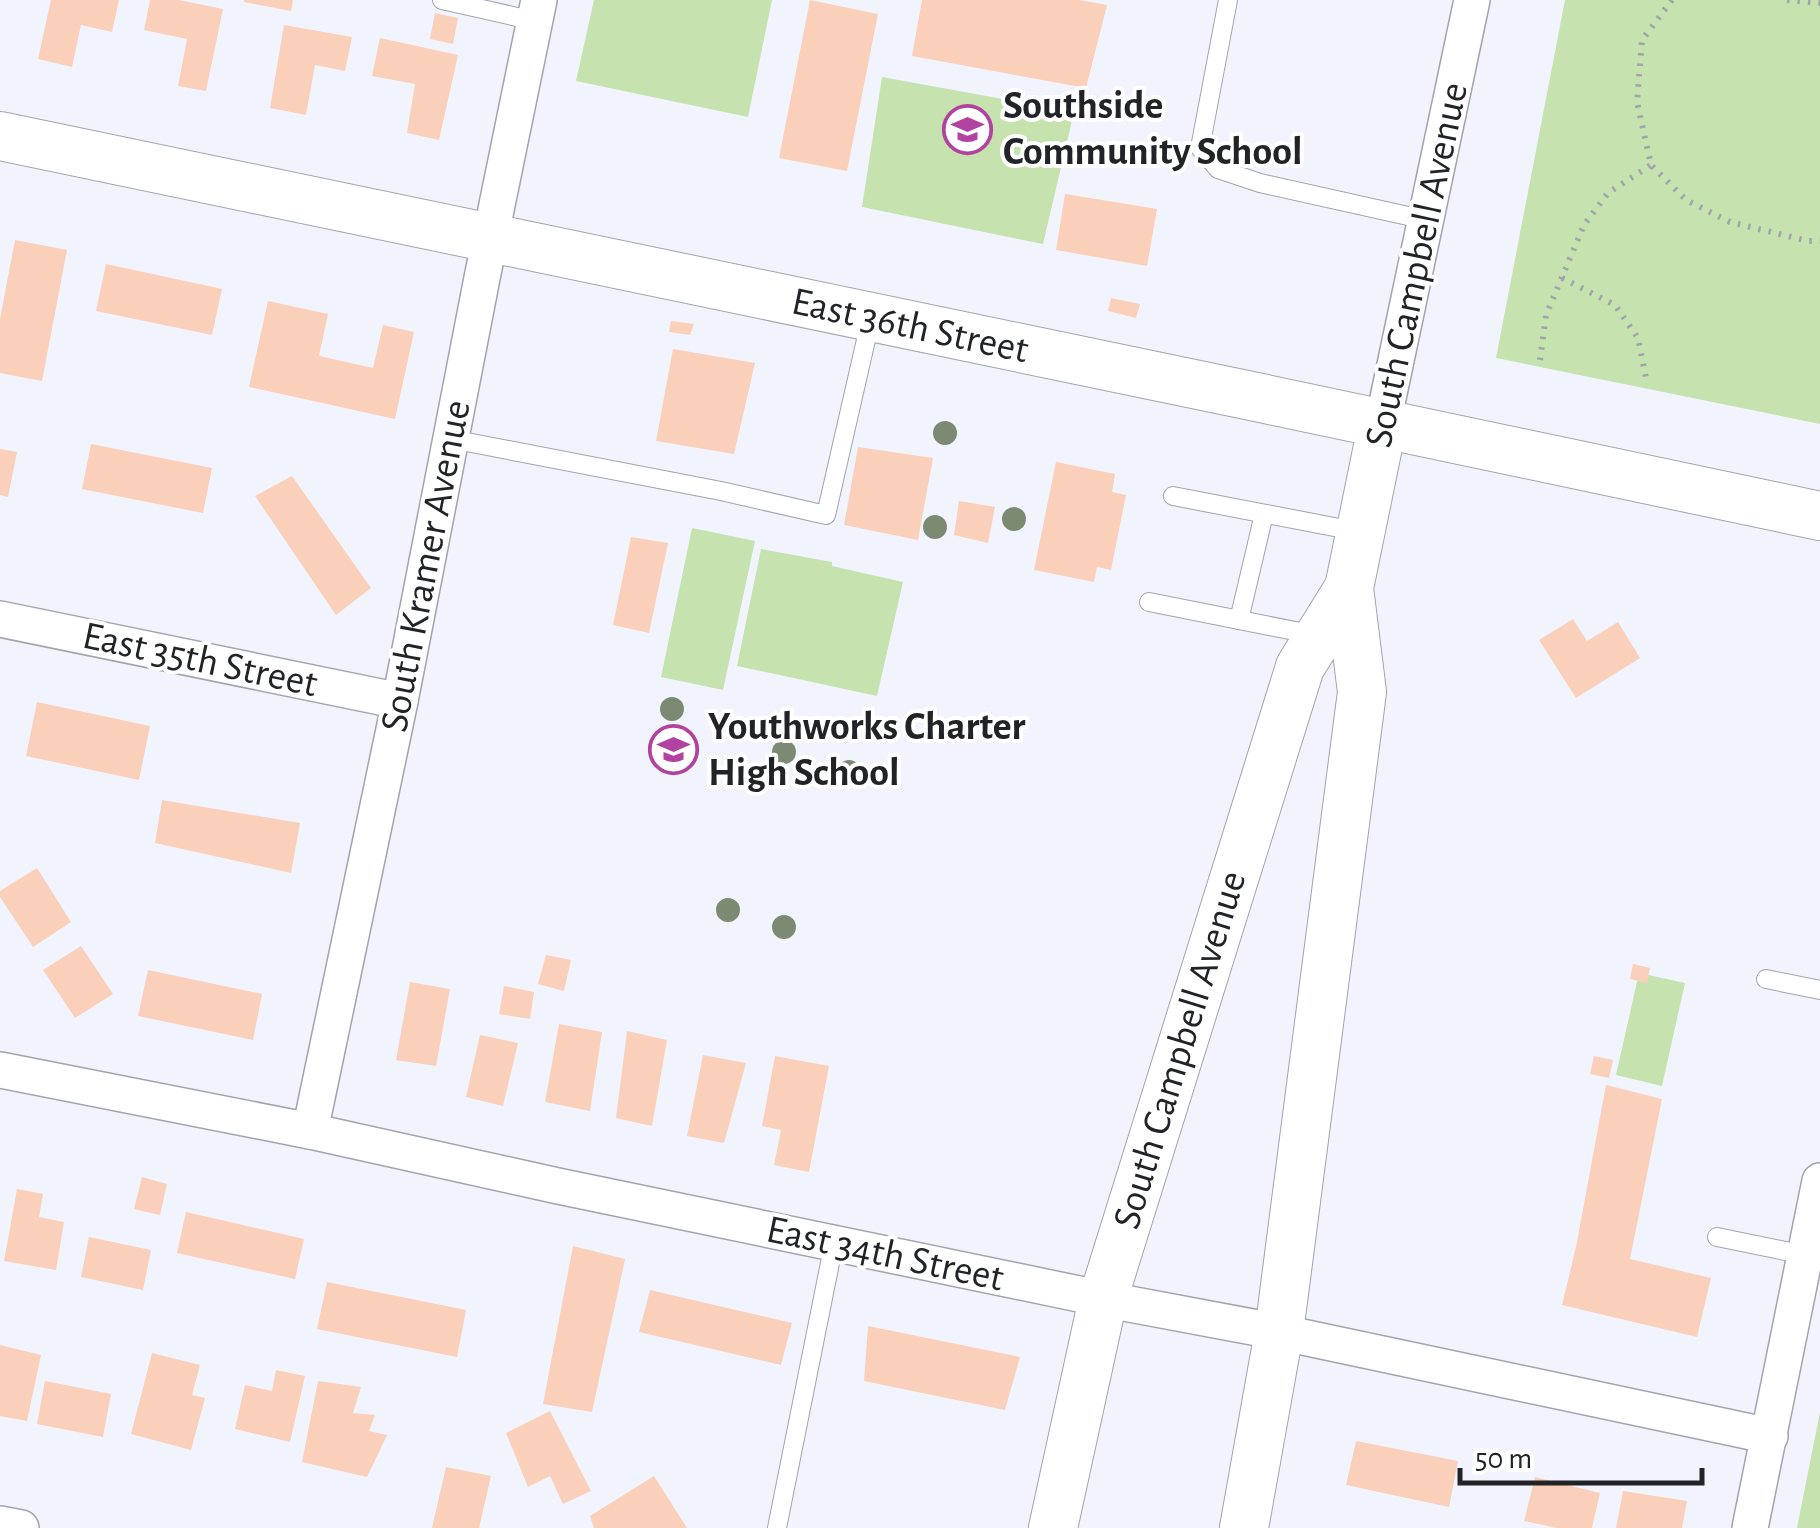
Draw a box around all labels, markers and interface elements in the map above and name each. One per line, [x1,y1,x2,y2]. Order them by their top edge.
street label: South Campbell Avenue [1359,79,1475,451]
place label: Southside Community School [1003,86,1302,172]
school or university icon: Southside Community School [942,103,994,155]
street label: East 36th Street [788,281,1032,371]
street label: South Kramer Avenue [374,397,478,735]
street label: East 35th Street [79,616,321,704]
place label: Youthworks Charter High School [708,707,1026,793]
school or university icon: Youthworks Charter High School [647,724,699,776]
street label: South Campbell Avenue [1107,867,1253,1233]
street label: East 34th Street [763,1209,1007,1299]
scale bar [1460,1423,1702,1485]
text: 50 m [1475,1444,1532,1474]

